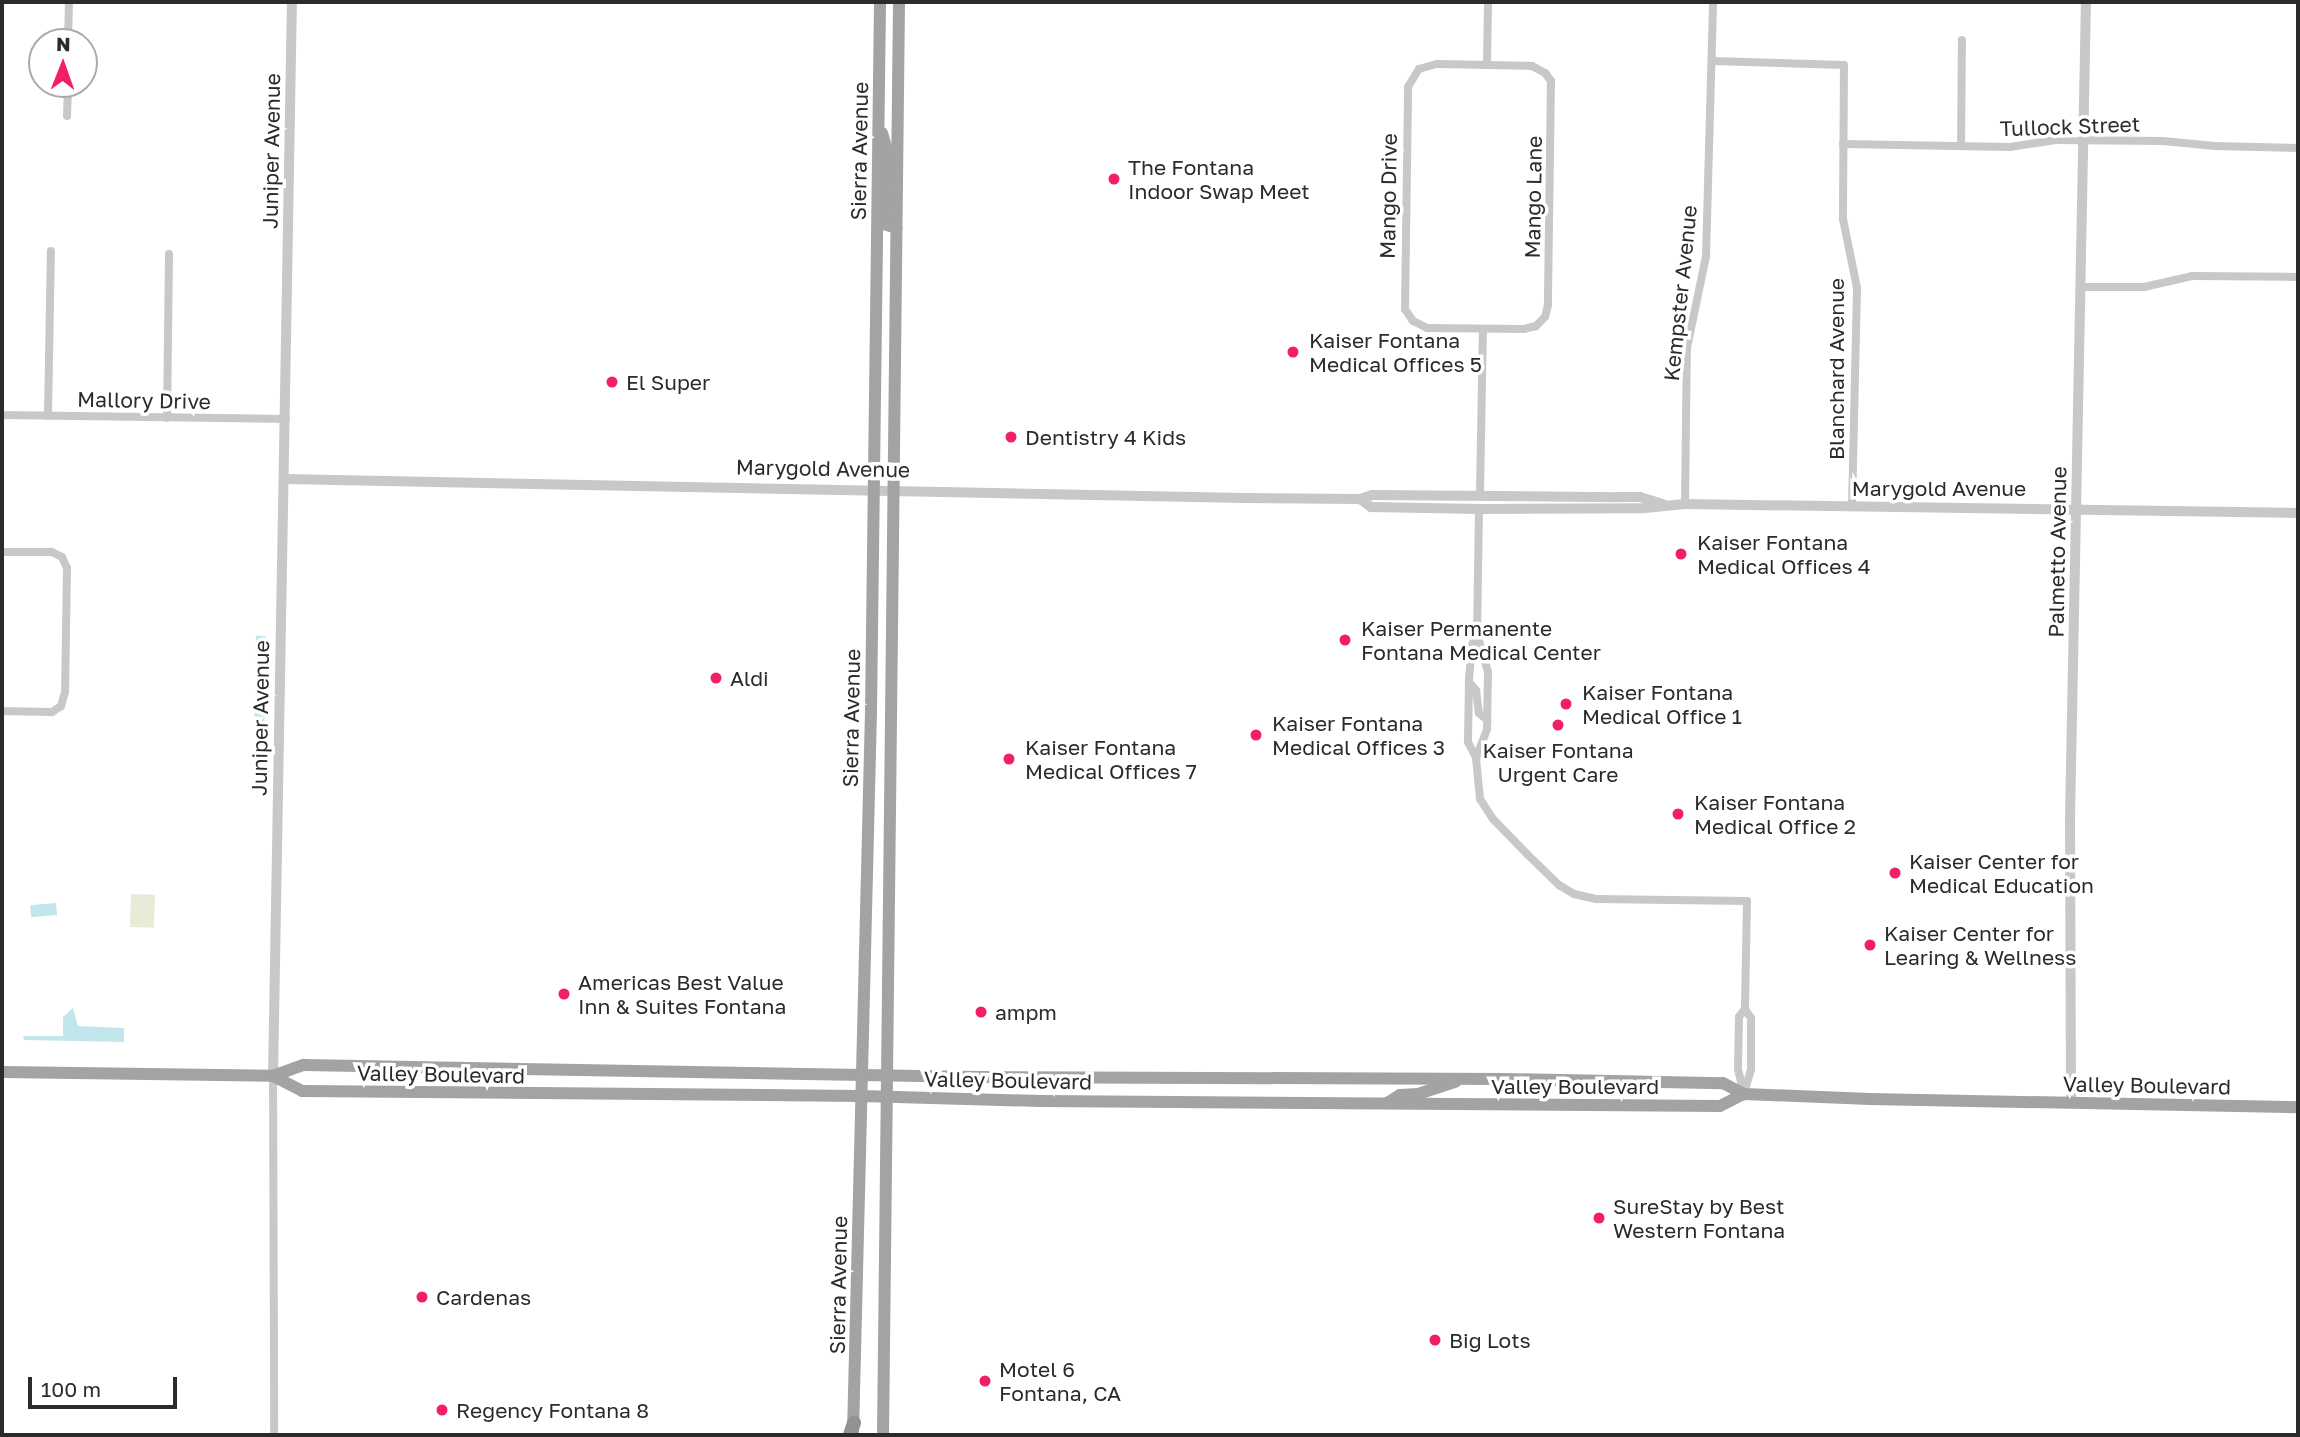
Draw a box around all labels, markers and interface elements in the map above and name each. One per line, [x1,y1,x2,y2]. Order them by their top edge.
north arrow [28,28,98,98]
text: N [56,32,71,55]
street label: Juniper Avenue [257,73,285,229]
street label: Sierra Avenue [845,81,873,221]
street label: Tullock Street [1999,111,2141,141]
street label: Mango Drive [1374,133,1402,259]
street label: Mango Lane [1519,135,1547,259]
place label: The Fontana Indoor Swap Meet [1128,154,1310,204]
marker: The Fontana Indoor Swap Meet [1106,171,1122,187]
street label: Kempster Avenue [1658,204,1702,382]
street label: Blanchard Avenue [1823,278,1849,460]
place label: Kaiser Fontana Medical Offices 5 [1309,327,1482,377]
marker: Kaiser Fontana Medical Offices 5 [1283,342,1303,362]
place label: El Super [626,369,710,395]
marker: El Super [604,374,620,390]
street label: Mallory Drive [77,386,211,414]
place label: Dentistry 4 Kids [1025,424,1186,450]
marker: Dentistry 4 Kids [1003,429,1019,445]
street label: Marygold Avenue [736,454,910,482]
street label: Palmetto Avenue [2043,466,2071,638]
street label: Marygold Avenue [1852,475,2026,501]
place label: Kaiser Fontana Medical Offices 4 [1697,529,1871,579]
marker: Kaiser Fontana Medical Offices 4 [1671,544,1691,564]
place label: Kaiser Permanente Fontana Medical Center [1361,615,1601,665]
marker: Kaiser Permanente Fontana Medical Center [1335,630,1355,650]
street label: Juniper Avenue [246,640,274,796]
street label: Sierra Avenue [837,648,865,788]
place label: Aldi [730,665,769,691]
marker: Aldi [708,670,724,686]
place label: Kaiser Fontana Medical Office 1 [1582,679,1742,729]
marker: Kaiser Fontana Medical Office 1 [1556,694,1576,714]
place label: Kaiser Fontana Medical Offices 3 [1272,710,1445,760]
marker: Kaiser Fontana Urgent Care [1548,715,1568,735]
marker: Kaiser Fontana Medical Offices 3 [1246,725,1266,745]
place label: Kaiser Fontana Medical Offices 7 [1025,734,1197,784]
place label: Kaiser Fontana Urgent Care [1482,737,1634,787]
marker: Kaiser Fontana Medical Offices 7 [999,749,1019,769]
place label: Kaiser Fontana Medical Office 2 [1694,789,1856,839]
marker: Kaiser Fontana Medical Office 2 [1668,804,1688,824]
place label: Kaiser Center for Medical Education [1909,848,2094,898]
marker: Kaiser Center for Medical Education [1887,865,1903,881]
place label: Kaiser Center for Learing & Wellness [1884,920,2076,970]
marker: Kaiser Center for Learing & Wellness [1862,937,1878,953]
place label: Americas Best Value Inn & Suites Fontana [578,969,786,1019]
marker: Americas Best Value Inn & Suites Fontana [556,986,572,1002]
place label: ampm [995,999,1057,1025]
marker: ampm [973,1004,989,1020]
street label: Valley Boulevard [357,1060,525,1088]
street label: Valley Boulevard [924,1066,1092,1094]
street label: Valley Boulevard [2063,1071,2231,1099]
street label: Valley Boulevard [1491,1073,1659,1099]
place label: SureStay by Best Western Fontana [1613,1193,1785,1243]
marker: SureStay by Best Western Fontana [1591,1210,1607,1226]
street label: Sierra Avenue [824,1215,852,1355]
place label: Cardenas [436,1284,531,1310]
marker: Cardenas [414,1289,430,1305]
place label: Big Lots [1449,1327,1531,1353]
marker: Big Lots [1427,1332,1443,1348]
place label: Motel 6 Fontana, CA [999,1356,1121,1406]
scale bar [32,1364,180,1408]
marker: Motel 6 Fontana, CA [977,1373,993,1389]
text: 100 m [41,1376,101,1402]
place label: Regency Fontana 8 [456,1397,649,1423]
marker: Regency Fontana 8 [434,1402,450,1418]

